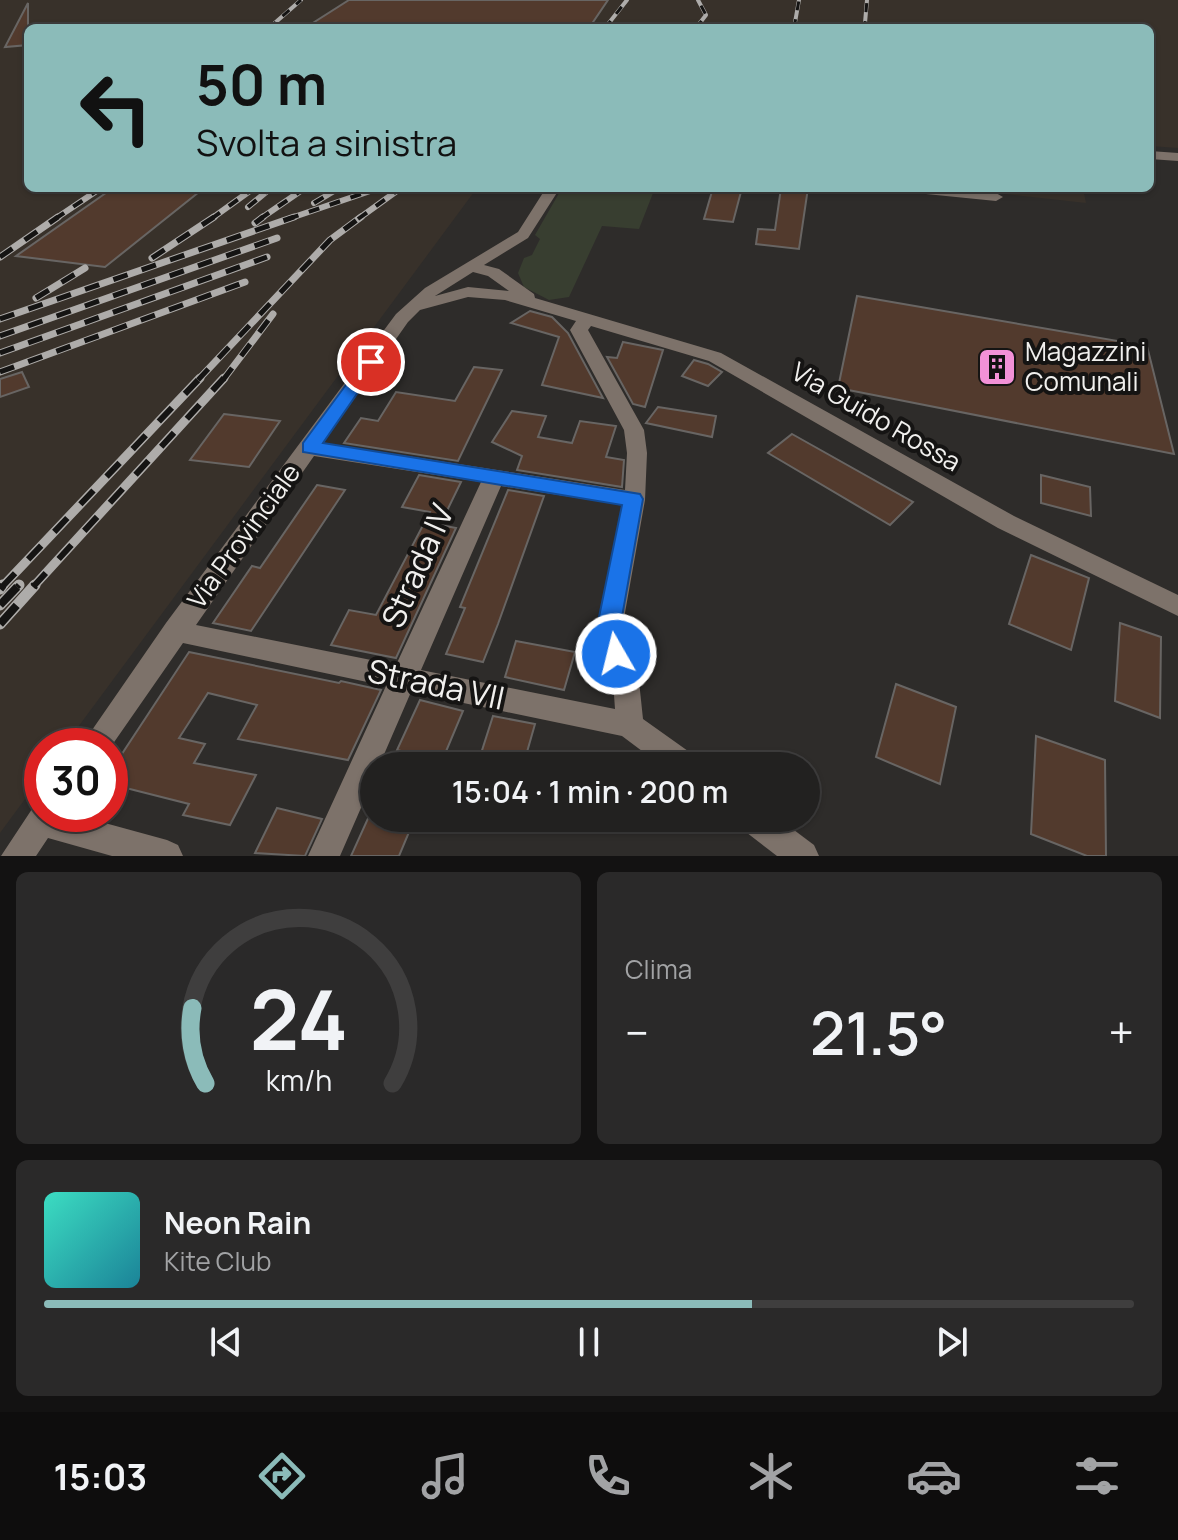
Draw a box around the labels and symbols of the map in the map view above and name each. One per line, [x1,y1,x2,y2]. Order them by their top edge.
pin [337,328,405,396]
place label: Magazzini Comunali [1025,333,1146,399]
building icon: Magazzini Comunali [976,346,1018,388]
street label: Via Guido Rossa [785,353,968,479]
street label: Via Provinciale [178,456,308,615]
street label: Strada IV [370,496,464,634]
position arrow [574,612,658,696]
street label: Strada VII [364,648,509,720]
speed limit sign: 30 [24,728,128,832]

